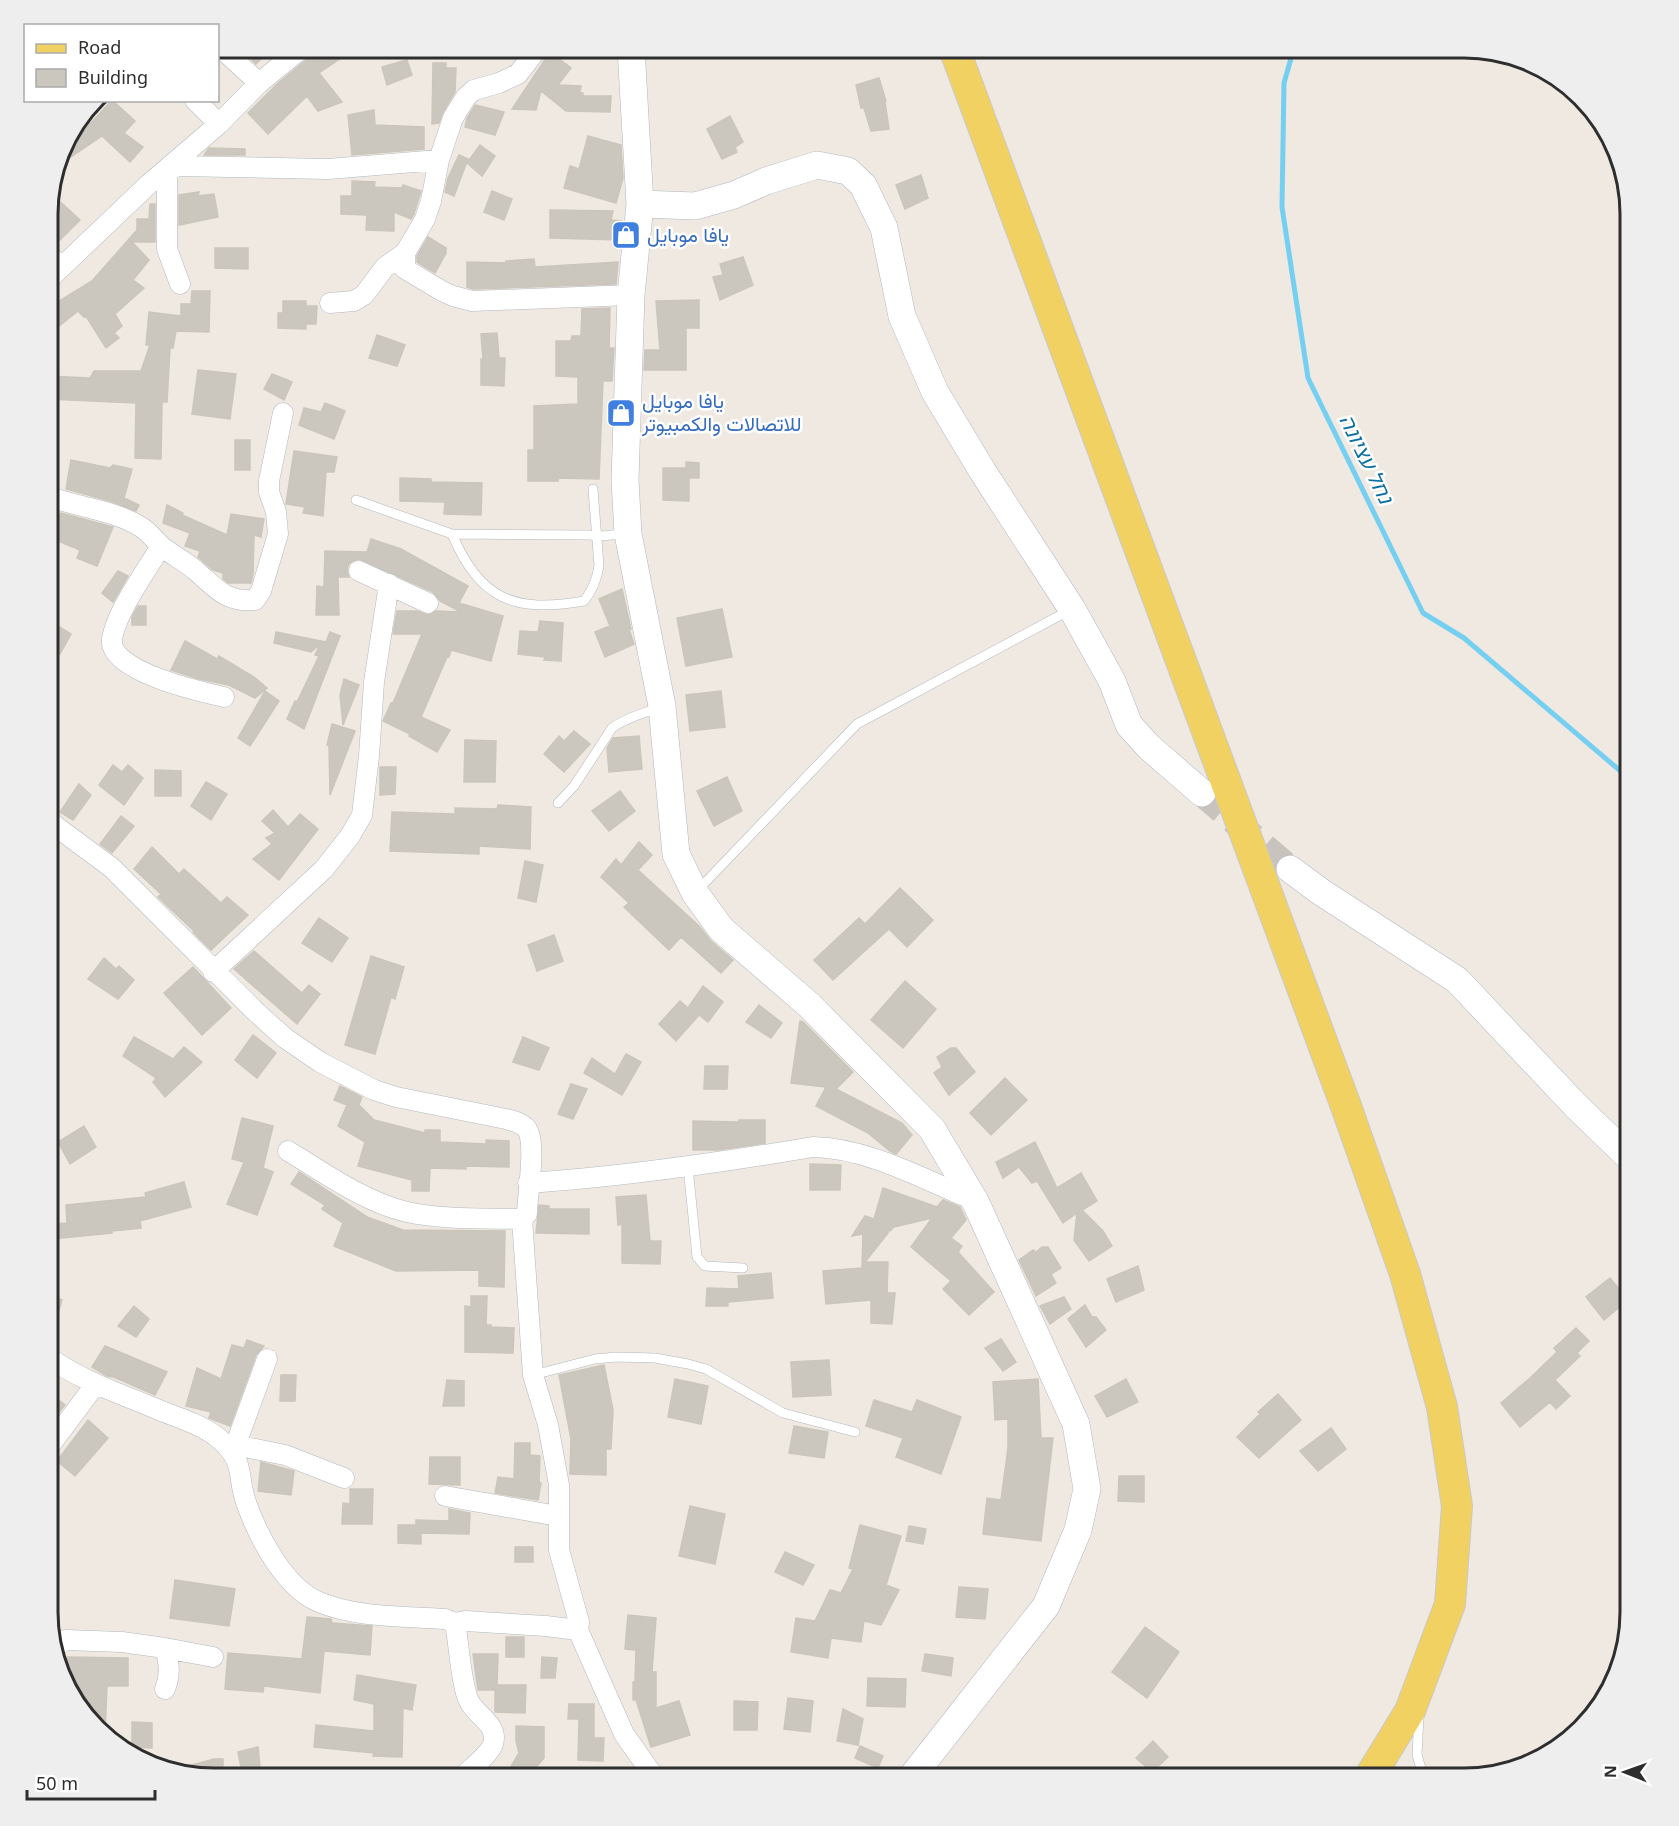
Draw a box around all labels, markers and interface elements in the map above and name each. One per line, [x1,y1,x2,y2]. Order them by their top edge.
legend [24,24,219,102]
text: Road [78,35,121,59]
text: Building [78,65,148,89]
shop icon: يافا موبايل [610,219,642,251]
place label: يافا موبايل [647,221,729,248]
place label: يافا موبايل للاتصالات والكمبيوتر [641,387,801,437]
shop icon: يافا موبايل للاتصالات والكمبيوتر [605,397,637,429]
water label: נחל עציונה [1333,409,1401,510]
north arrow [1595,1742,1655,1802]
scale bar [27,1763,154,1801]
text: N [1599,1765,1621,1778]
text: 50 m [36,1771,78,1795]

